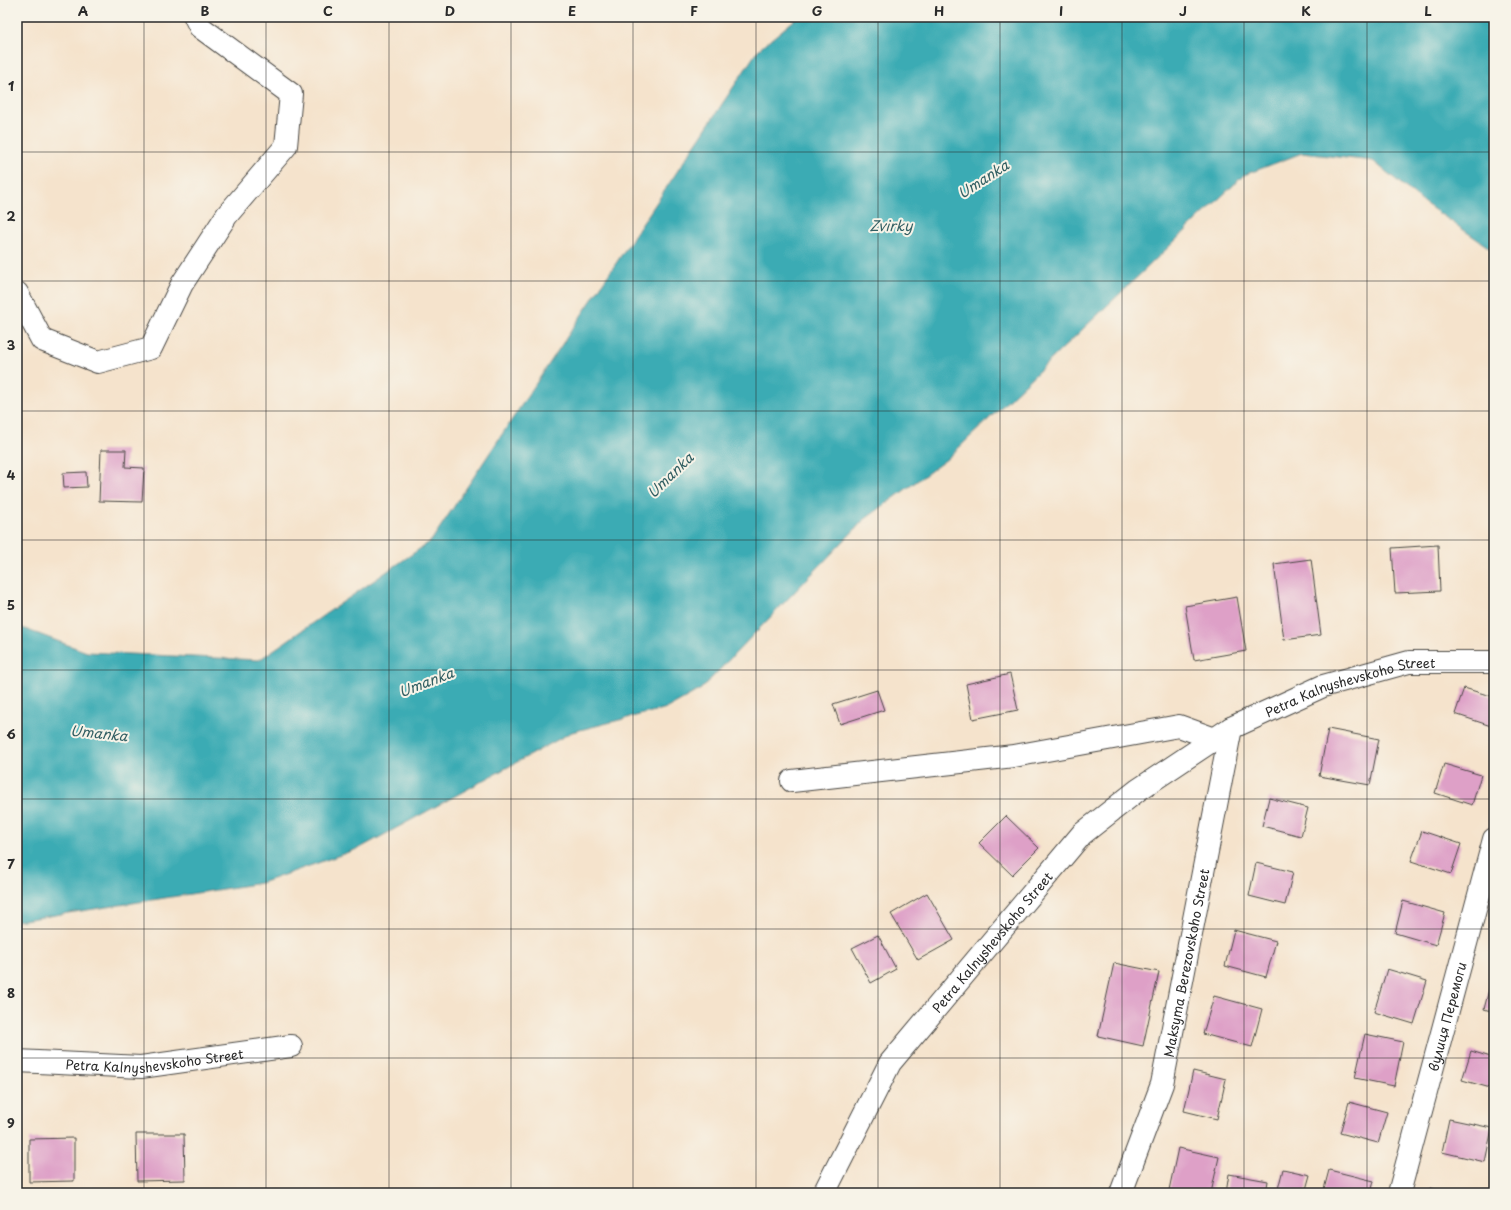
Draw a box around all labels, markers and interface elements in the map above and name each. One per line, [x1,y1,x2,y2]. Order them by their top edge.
text: A [78,1,88,20]
text: B [201,1,210,20]
text: C [323,1,333,20]
text: D [445,1,455,20]
text: E [568,1,576,20]
text: F [690,1,698,20]
text: G [812,1,822,20]
text: H [934,1,944,20]
text: I [1059,1,1063,20]
text: J [1179,1,1187,20]
text: K [1301,1,1311,20]
text: L [1424,1,1432,20]
text: 1 [8,76,14,95]
water label: Umanka [953,154,1014,203]
text: 2 [6,206,16,225]
water label: Zvirky [870,215,914,236]
text: 3 [7,335,16,354]
water label: Umanka [642,447,699,503]
text: 4 [7,465,16,484]
text: 5 [7,595,15,614]
street label: Petra Kalnyshevskoho Street [1262,653,1435,721]
water label: Umanka [395,661,458,702]
water label: Umanka [69,720,130,747]
text: 6 [6,724,16,743]
text: 7 [7,854,15,873]
street label: Petra Kalnyshevskoho Street [927,867,1056,1016]
street label: Maksyma Berezovskoho Street [1158,867,1213,1059]
street label: вулиця Перемоги [1423,959,1470,1073]
text: 8 [7,983,15,1002]
street label: Petra Kalnyshevskoho Street [65,1043,245,1077]
text: 9 [7,1113,15,1132]

